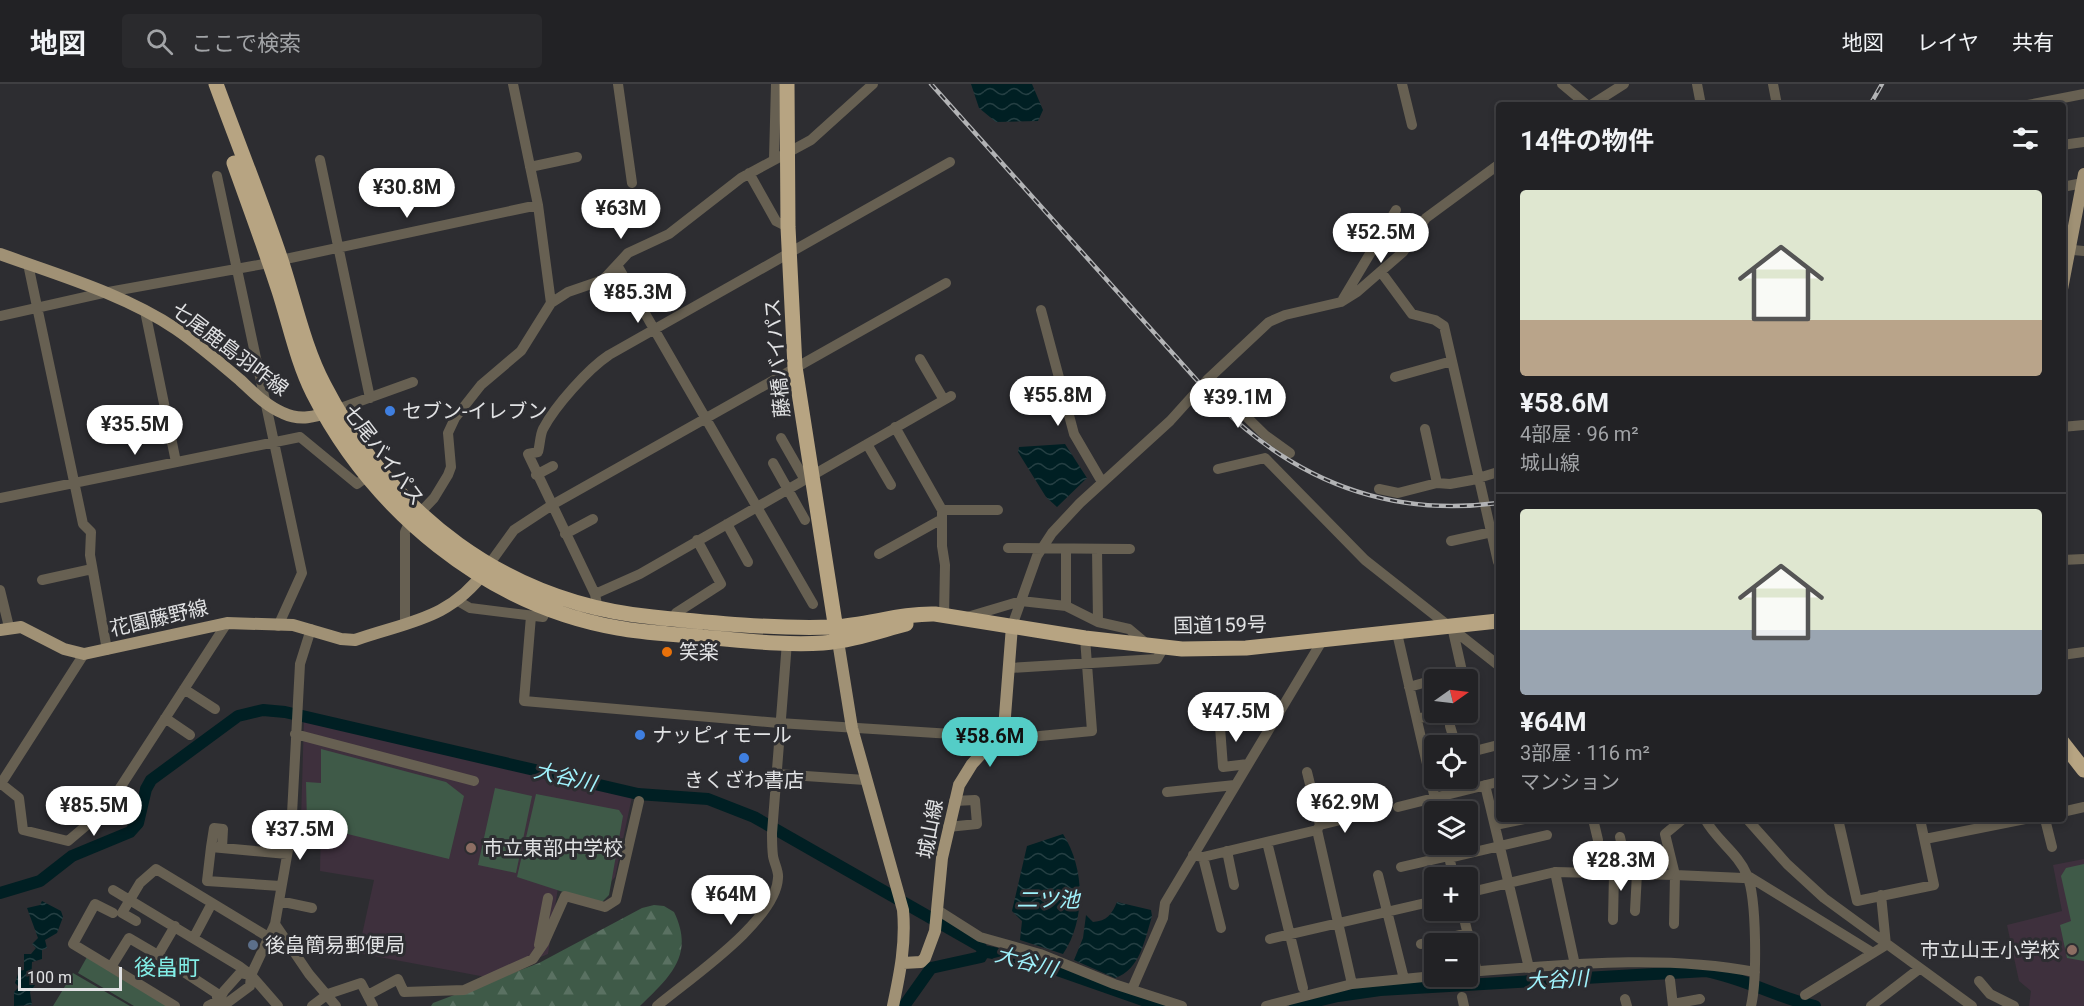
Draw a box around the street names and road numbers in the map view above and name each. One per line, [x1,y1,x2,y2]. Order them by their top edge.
street label: 七尾鹿島羽咋線 [167,297,293,401]
street label: 藤橋バイパス [760,297,794,419]
street label: 七尾バイパス [338,400,430,510]
street label: 花園藤野線 [108,595,210,641]
street label: 国道159号 [1173,612,1267,638]
street label: 城山線 [912,797,948,861]

